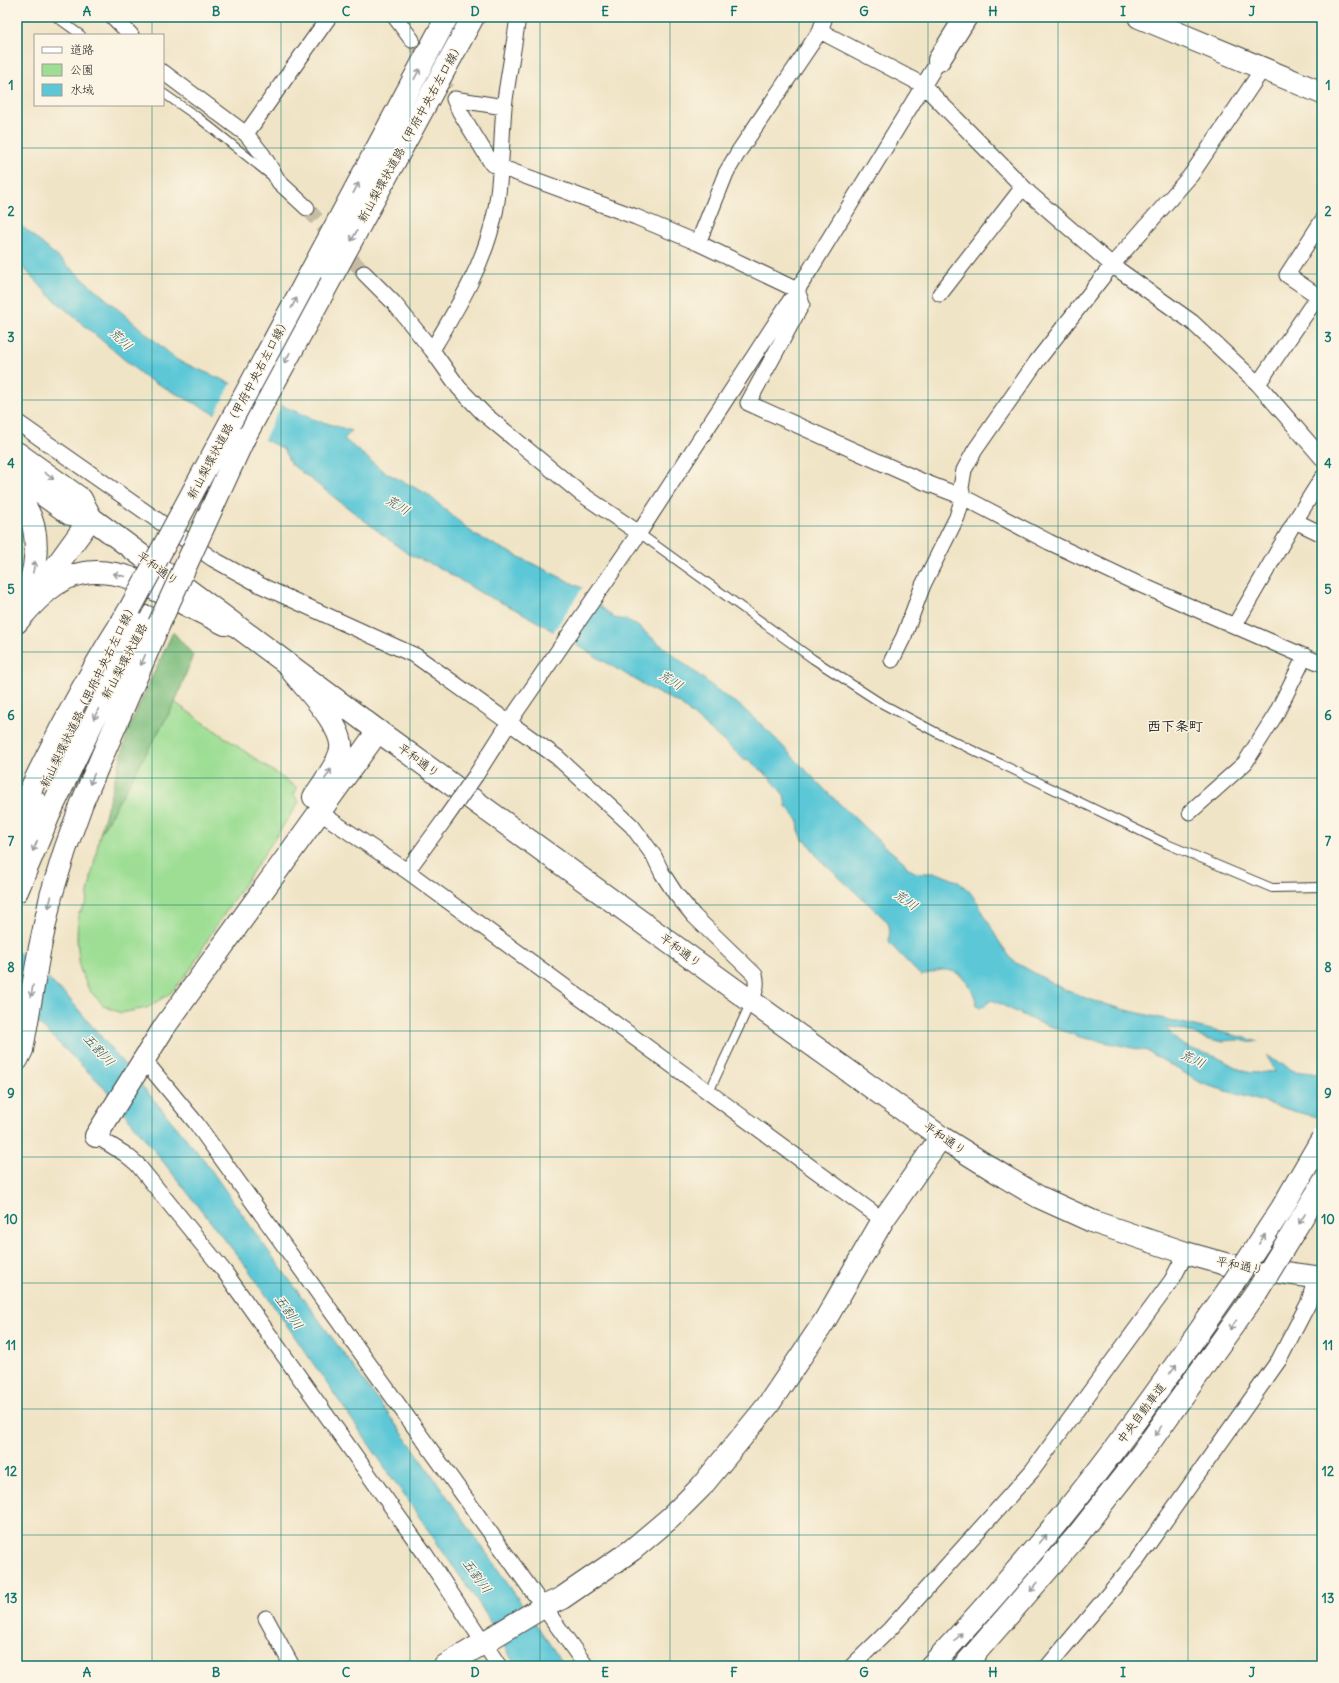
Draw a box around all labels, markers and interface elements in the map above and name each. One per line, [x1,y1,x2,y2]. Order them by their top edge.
text: A [83,3,92,20]
text: B [212,3,221,20]
text: C [342,3,351,20]
text: D [470,3,480,20]
text: E [601,3,609,20]
text: F [730,3,738,20]
text: G [859,3,869,20]
text: H [988,3,998,20]
text: I [1120,3,1126,20]
text: J [1249,3,1256,20]
legend [34,34,164,106]
street label: 新山梨環状道路（甲府中央右左口線） [354,39,466,225]
text: 道路 [70,42,94,57]
text: 公園 [70,62,94,77]
one-way arrow [414,68,421,80]
text: 1 [8,77,14,94]
text: 1 [1325,77,1331,94]
text: 水域 [70,82,94,97]
one-way arrow [353,183,360,195]
text: 2 [7,203,15,220]
text: 2 [1324,203,1332,220]
one-way arrow [349,229,357,241]
one-way arrow [291,297,299,309]
street label: 新山梨環状道路（甲府中央右左口線） [183,314,293,502]
water label: 荒川 [106,324,136,354]
text: 3 [7,329,15,346]
text: 3 [1324,329,1332,346]
one-way arrow [283,351,291,363]
text: 4 [7,455,15,472]
text: 4 [1324,455,1332,472]
one-way arrow [43,472,54,480]
water label: 荒川 [382,491,414,519]
street label: 平和通り [134,548,182,588]
one-way arrow [30,561,38,574]
one-way arrow [112,570,125,578]
text: 5 [7,581,15,598]
text: 5 [1324,581,1332,598]
street label: 新山梨環状道路（甲府中央右左口線） [37,600,139,790]
street label: 新山梨環状道路 [98,620,150,702]
one-way arrow [139,653,147,665]
water label: 荒川 [655,666,687,694]
text: 6 [7,707,15,724]
text: 6 [1324,707,1332,724]
one-way arrow [92,708,99,720]
district label: 西下条町 [1147,717,1203,735]
street label: 平和通り [395,740,443,780]
one-way arrow [325,768,333,780]
one-way arrow [88,773,95,785]
text: 7 [8,833,15,850]
text: 7 [1325,833,1332,850]
one-way arrow [31,839,38,851]
water label: 荒川 [890,885,922,915]
one-way arrow [45,895,53,908]
street label: 平和通り [657,930,705,970]
text: 8 [7,959,15,976]
text: 8 [1324,959,1332,976]
one-way arrow [28,984,36,997]
water label: 五割川 [80,1030,118,1070]
water label: 荒川 [1178,1046,1208,1072]
text: 9 [7,1085,15,1102]
text: 9 [1324,1085,1332,1102]
street label: 平和通り [921,1118,969,1158]
text: 10 [4,1211,18,1228]
text: 10 [1321,1211,1335,1228]
one-way arrow [1298,1213,1306,1225]
one-way arrow [1258,1234,1266,1245]
street label: 平和通り [1215,1253,1265,1277]
water label: 五割川 [271,1291,307,1333]
one-way arrow [1229,1319,1238,1330]
text: 11 [6,1337,16,1354]
text: 11 [1323,1337,1333,1354]
one-way arrow [1169,1364,1177,1375]
street label: 中央自動車道 [1113,1380,1169,1446]
one-way arrow [1154,1425,1162,1436]
text: 12 [5,1463,17,1480]
text: 12 [1322,1463,1334,1480]
one-way arrow [1038,1534,1047,1544]
water label: 五割川 [459,1555,495,1597]
one-way arrow [1029,1582,1038,1592]
text: 13 [5,1590,17,1607]
text: 13 [1322,1590,1334,1607]
one-way arrow [953,1632,962,1642]
text: A [83,1664,92,1681]
text: B [212,1664,221,1681]
text: C [342,1664,351,1681]
text: D [470,1664,480,1681]
text: E [601,1664,609,1681]
text: F [730,1664,738,1681]
text: G [859,1664,869,1681]
text: H [988,1664,998,1681]
text: I [1120,1664,1126,1681]
text: J [1249,1664,1256,1681]

